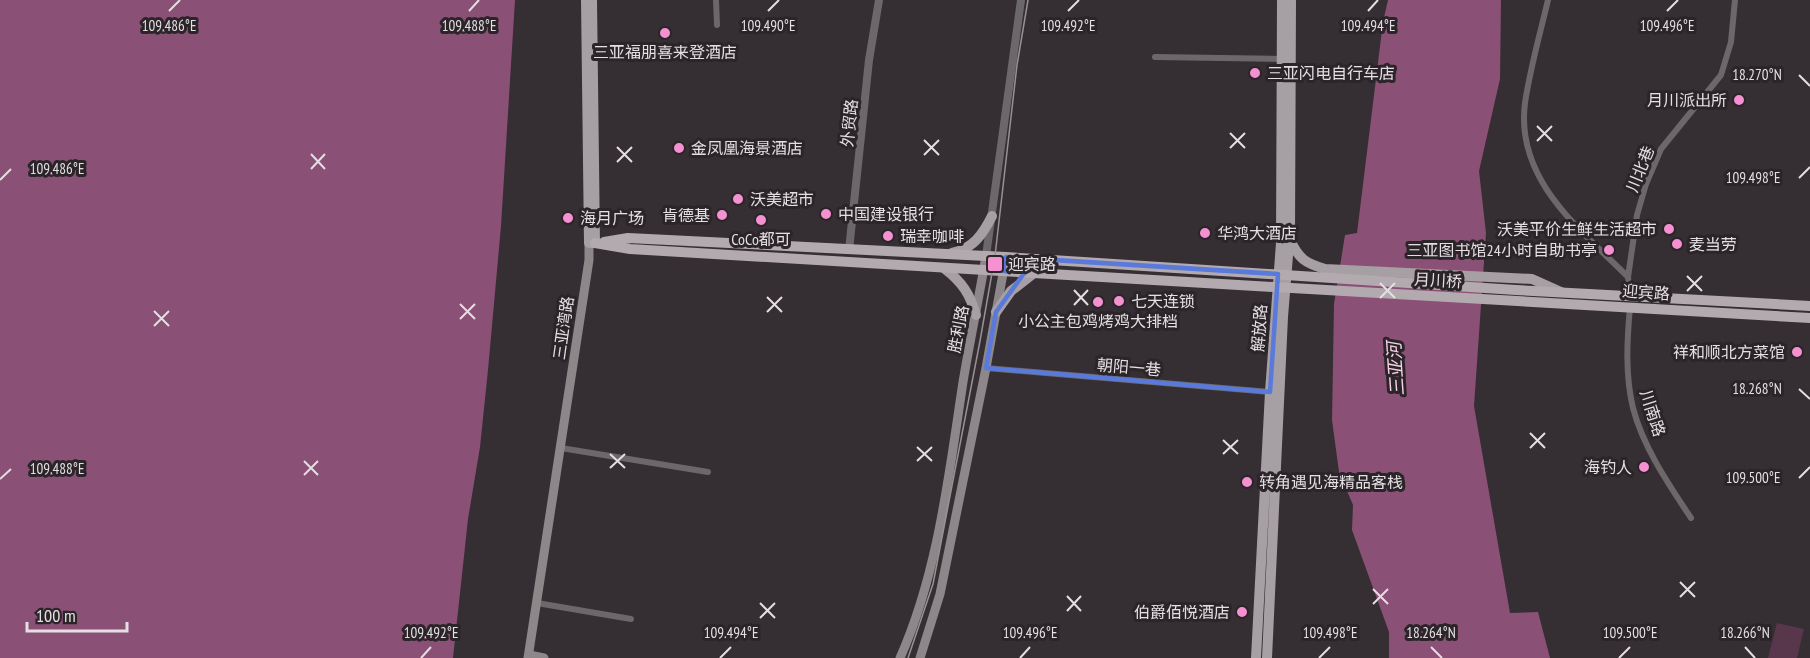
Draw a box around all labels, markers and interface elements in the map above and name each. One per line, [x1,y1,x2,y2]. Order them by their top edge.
text: 109.486°E [142,16,196,35]
text: 109.488°E [442,16,496,35]
text: 109.490°E [741,16,795,35]
text: 109.492°E [1041,16,1095,35]
text: 109.494°E [1341,16,1395,35]
text: 109.496°E [1640,16,1694,35]
marker: 三亚福朋喜来登酒店 [658,26,672,40]
place label: 三亚福朋喜来登酒店 [593,42,737,62]
place label: 三亚闪电自行车店 [1267,63,1395,83]
text: 18.270°N [1732,65,1782,84]
marker: 三亚闪电自行车店 [1248,66,1262,80]
place label: 月川派出所 [1647,90,1727,110]
marker: 月川派出所 [1732,93,1746,107]
street label: 外贸路 [837,98,861,148]
place label: 金凤凰海景酒店 [691,138,803,158]
marker: 金凤凰海景酒店 [672,141,686,155]
street label: 川北巷 [1622,143,1658,195]
text: 109.486°E [30,159,84,178]
text: 109.498°E [1726,168,1780,187]
place label: 沃美超市 [750,189,814,209]
marker: 沃美超市 [731,192,745,206]
place label: 中国建设银行 [838,204,934,224]
place label: 肯德基 [662,205,710,225]
marker: 中国建设银行 [819,207,833,221]
place label: 海月广场 [580,208,644,228]
marker: 肯德基 [715,208,729,222]
marker: 海月广场 [561,211,575,225]
marker: CoCo都可 [754,213,768,227]
place label: 沃美平价生鲜生活超市 [1497,219,1657,239]
marker: 沃美平价生鲜生活超市 [1662,222,1676,236]
place label: 华鸿大酒店 [1217,223,1297,243]
place label: 瑞幸咖啡 [900,226,964,246]
marker: 华鸿大酒店 [1198,226,1212,240]
place label: CoCo都可 [731,229,791,249]
marker: 瑞幸咖啡 [881,229,895,243]
place label: 麦当劳 [1689,234,1737,254]
marker: 麦当劳 [1670,237,1684,251]
place label: 三亚图书馆24小时自助书亭 [1407,240,1597,260]
marker: 三亚图书馆24小时自助书亭 [1602,243,1616,257]
place label: 迎宾路 [1008,254,1056,274]
marker: 迎宾路 [986,255,1004,273]
street label: 月川桥 [1414,269,1462,291]
street label: 迎宾路 [1621,280,1671,304]
place label: 七天连锁 [1131,291,1195,311]
marker: 七天连锁 [1112,294,1126,308]
street label: 三亚湾路 [549,295,577,361]
marker: 小公主包鸡烤鸡大排档 [1091,295,1105,309]
street label: 解放路 [1247,303,1271,353]
street label: 胜利路 [944,304,972,354]
place label: 小公主包鸡烤鸡大排档 [1018,311,1178,331]
water label: 三亚河 [1382,338,1409,397]
place label: 祥和顺北方菜馆 [1673,342,1785,362]
marker: 祥和顺北方菜馆 [1790,345,1804,359]
street label: 朝阳一巷 [1096,354,1162,380]
text: 18.268°N [1732,379,1782,398]
street label: 川南路 [1636,387,1670,439]
place label: 海钓人 [1584,457,1632,477]
text: 109.488°E [30,459,84,478]
marker: 海钓人 [1637,460,1651,474]
text: 109.500°E [1726,468,1780,487]
place label: 转角遇见海精品客栈 [1259,472,1403,492]
marker: 转角遇见海精品客栈 [1240,475,1254,489]
scale bar [27,595,128,633]
place label: 伯爵佰悦酒店 [1134,602,1230,622]
text: 100 m [36,604,76,627]
marker: 伯爵佰悦酒店 [1235,605,1249,619]
text: 109.492°E [404,623,458,642]
text: 109.494°E [704,623,758,642]
text: 109.496°E [1003,623,1057,642]
text: 109.498°E [1303,623,1357,642]
text: 18.264°N [1406,623,1456,642]
text: 109.500°E [1603,623,1657,642]
text: 18.266°N [1720,623,1770,642]

